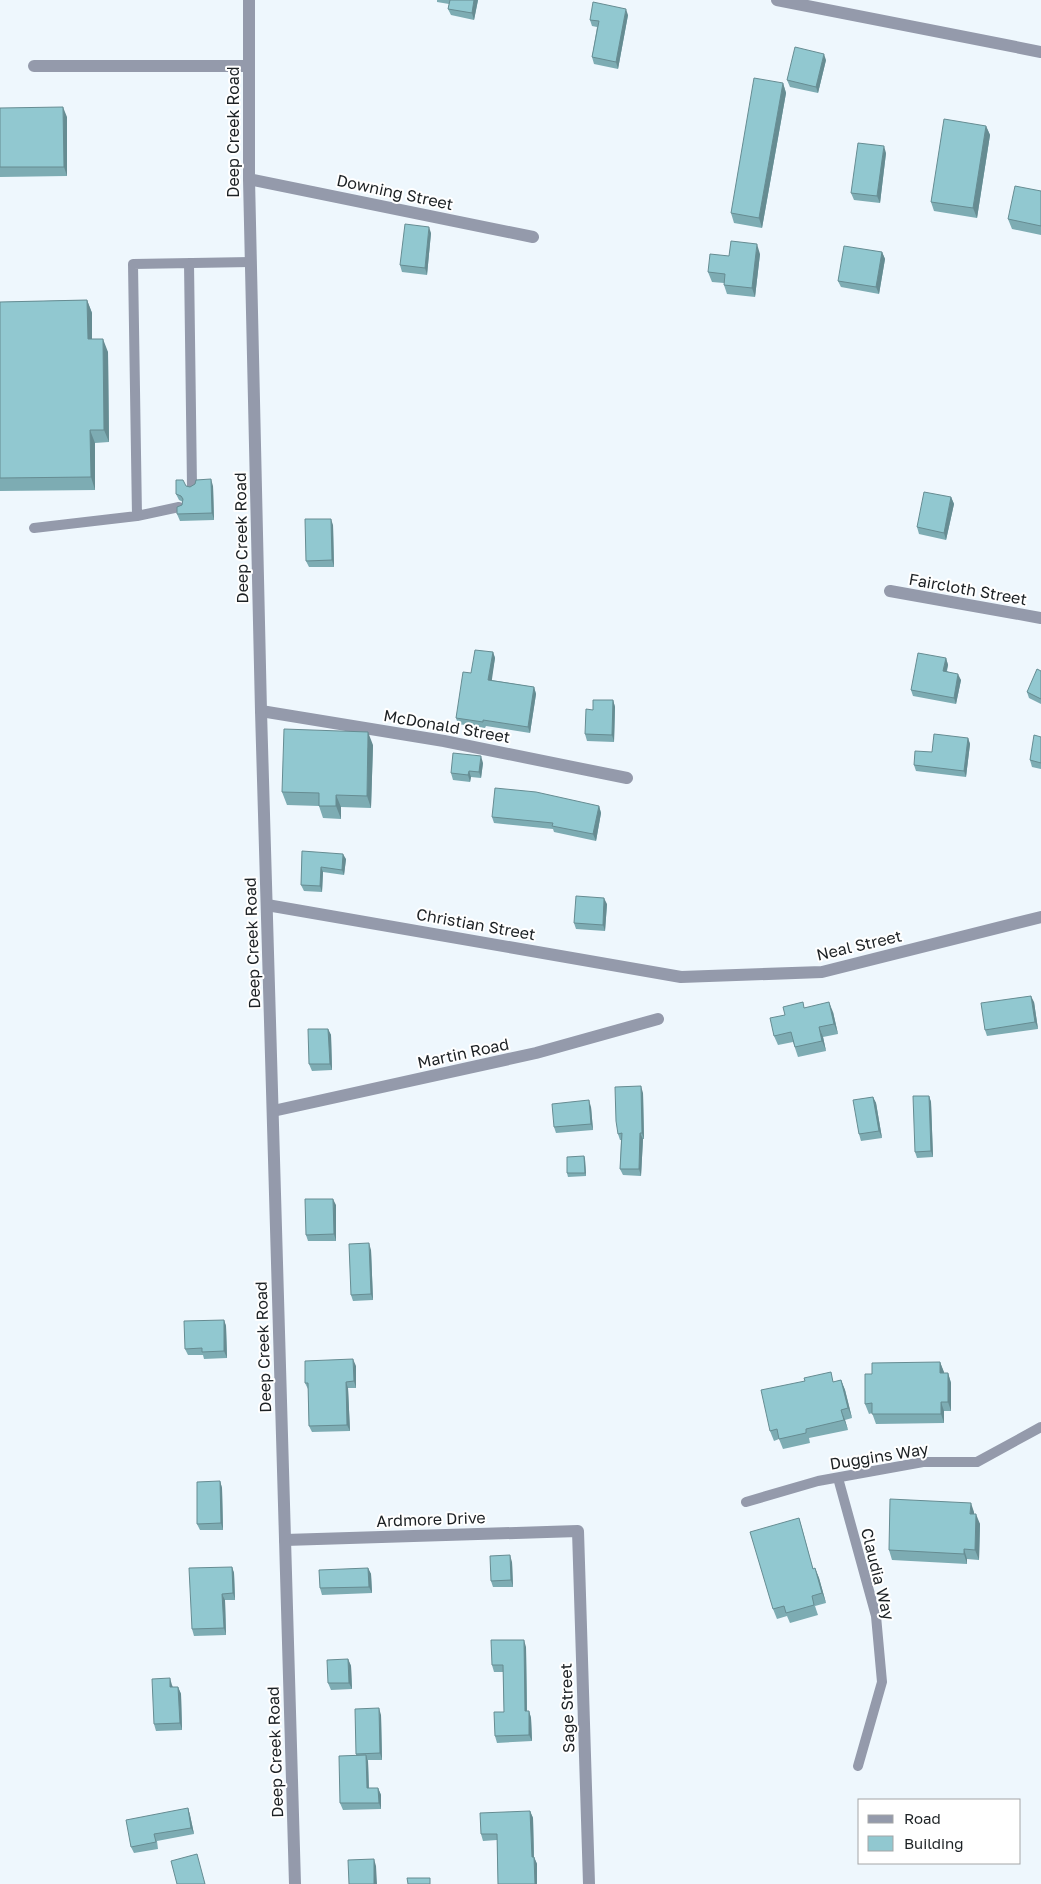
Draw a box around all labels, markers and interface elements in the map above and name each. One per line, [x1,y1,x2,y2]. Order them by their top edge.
street label: Deep Creek Road [223,66,243,198]
street label: Downing Street [335,170,455,214]
street label: Deep Creek Road [230,472,252,604]
street label: Faircloth Street [907,569,1029,609]
street label: McDonald Street [382,705,512,747]
street label: Deep Creek Road [240,877,264,1009]
street label: Christian Street [415,904,537,944]
street label: Neal Street [814,925,904,965]
street label: Martin Road [415,1034,511,1072]
street label: Deep Creek Road [251,1281,275,1413]
street label: Duggins Way [828,1438,930,1474]
street label: Ardmore Drive [376,1507,486,1531]
street label: Claudia Way [857,1526,899,1622]
street label: Sage Street [555,1663,579,1753]
street label: Deep Creek Road [263,1686,287,1818]
legend [858,1799,1021,1864]
text: Road [904,1809,941,1827]
text: Building [904,1834,964,1852]

